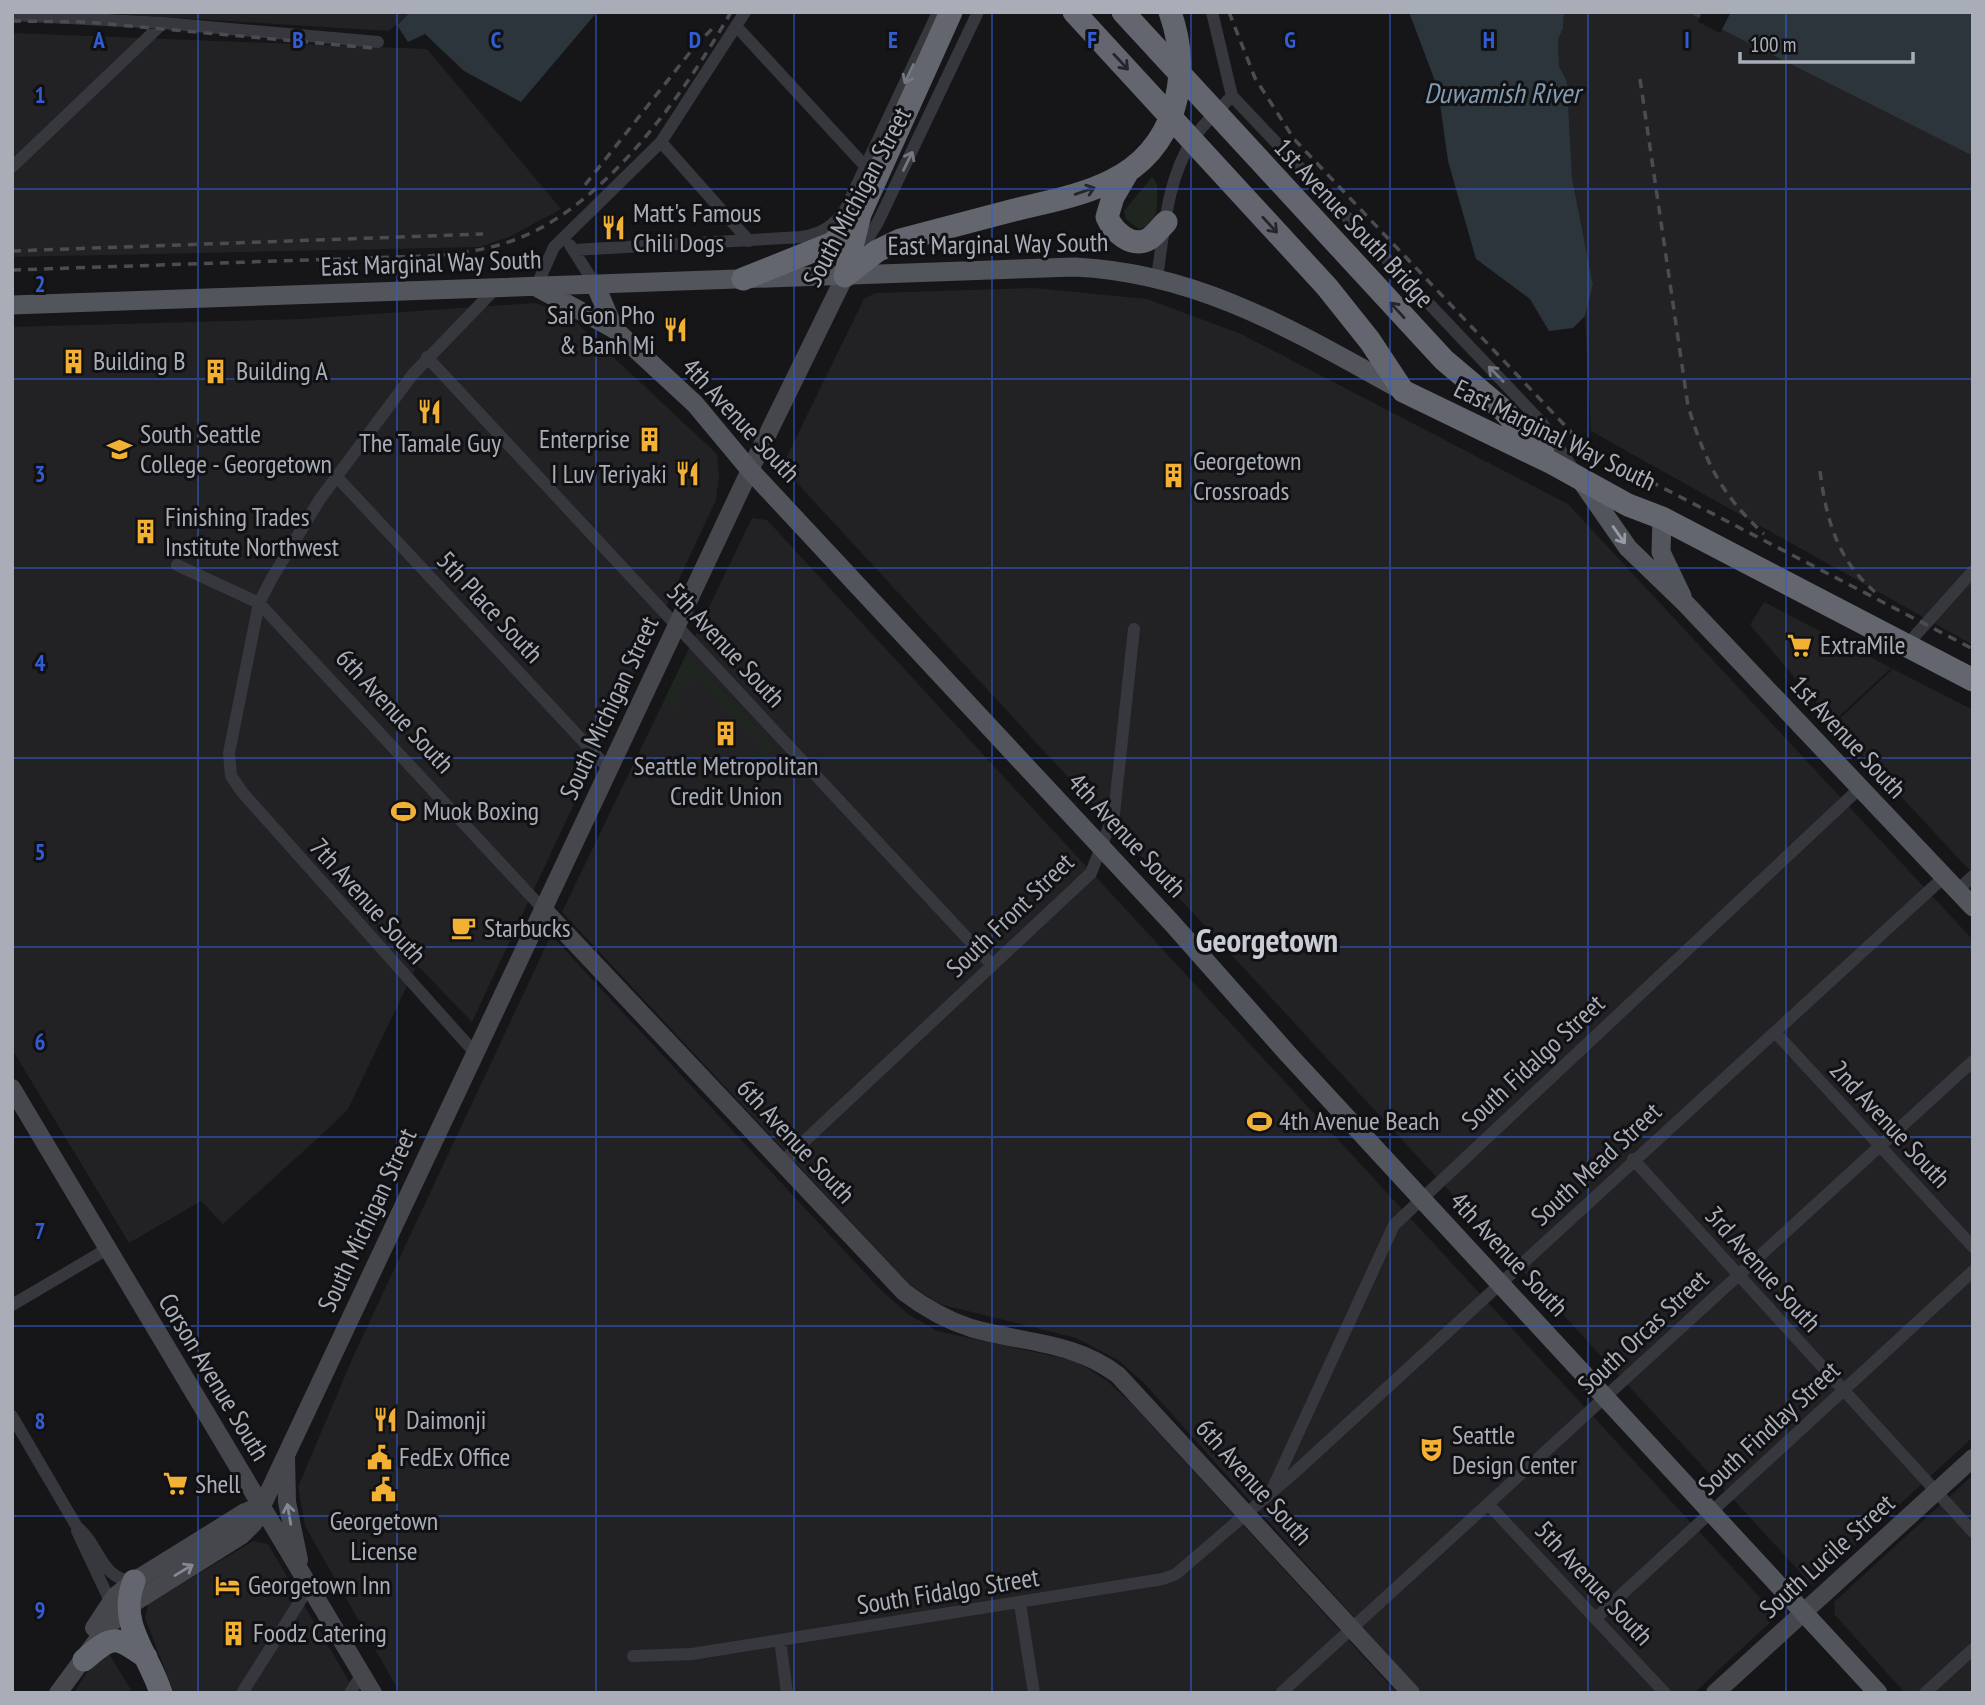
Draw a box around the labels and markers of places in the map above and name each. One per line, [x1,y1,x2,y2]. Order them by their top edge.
place label: Matt's Famous Chili Dogs [633,196,761,259]
restaurant icon: Matt's Famous Chili Dogs [599,214,627,242]
place label: Sai Gon Pho & Banh Mi [547,298,655,361]
restaurant icon: Sai Gon Pho & Banh Mi [661,316,689,344]
place label: Building B [93,344,186,377]
building icon: Building B [59,347,87,375]
place label: Building A [236,354,329,387]
building icon: Building A [202,357,230,385]
restaurant icon: The Tamale Guy [416,397,444,425]
place label: South Seattle College - Georgetown [140,417,332,480]
place label: Enterprise [539,422,630,455]
building icon: Enterprise [636,425,664,453]
place label: The Tamale Guy [359,426,501,459]
school or university icon: South Seattle College - Georgetown [106,435,134,463]
place label: Georgetown Crossroads [1193,444,1301,507]
place label: I Luv Teriyaki [551,457,667,490]
restaurant icon: I Luv Teriyaki [673,460,701,488]
building icon: Georgetown Crossroads [1159,462,1187,490]
place label: Finishing Trades Institute Northwest [165,500,339,563]
building icon: Finishing Trades Institute Northwest [131,518,159,546]
place label: ExtraMile [1820,628,1906,661]
supermarket icon: ExtraMile [1786,631,1814,659]
building icon: Seattle Metropolitan Credit Union [712,720,740,748]
place label: Seattle Metropolitan Credit Union [634,749,818,812]
place label: Muok Boxing [423,794,539,827]
sports icon: Muok Boxing [389,797,417,825]
place label: Starbucks [484,911,571,944]
cafe icon: Starbucks [450,914,478,942]
place label: 4th Avenue Beach [1279,1104,1439,1137]
sports icon: 4th Avenue Beach [1245,1107,1273,1135]
place label: Daimonji [406,1403,487,1436]
restaurant icon: Daimonji [372,1406,400,1434]
place label: Seattle Design Center [1452,1418,1577,1481]
theatre icon: Seattle Design Center [1418,1436,1446,1464]
place label: FedEx Office [399,1440,510,1473]
public building icon: FedEx Office [365,1443,393,1471]
place label: Shell [195,1467,240,1500]
supermarket icon: Shell [161,1470,189,1498]
public building icon: Georgetown License [370,1475,398,1503]
place label: Georgetown License [330,1504,438,1567]
place label: Georgetown Inn [248,1568,391,1601]
hotel icon: Georgetown Inn [214,1571,242,1599]
place label: Foodz Catering [253,1616,387,1649]
building icon: Foodz Catering [219,1619,247,1647]

